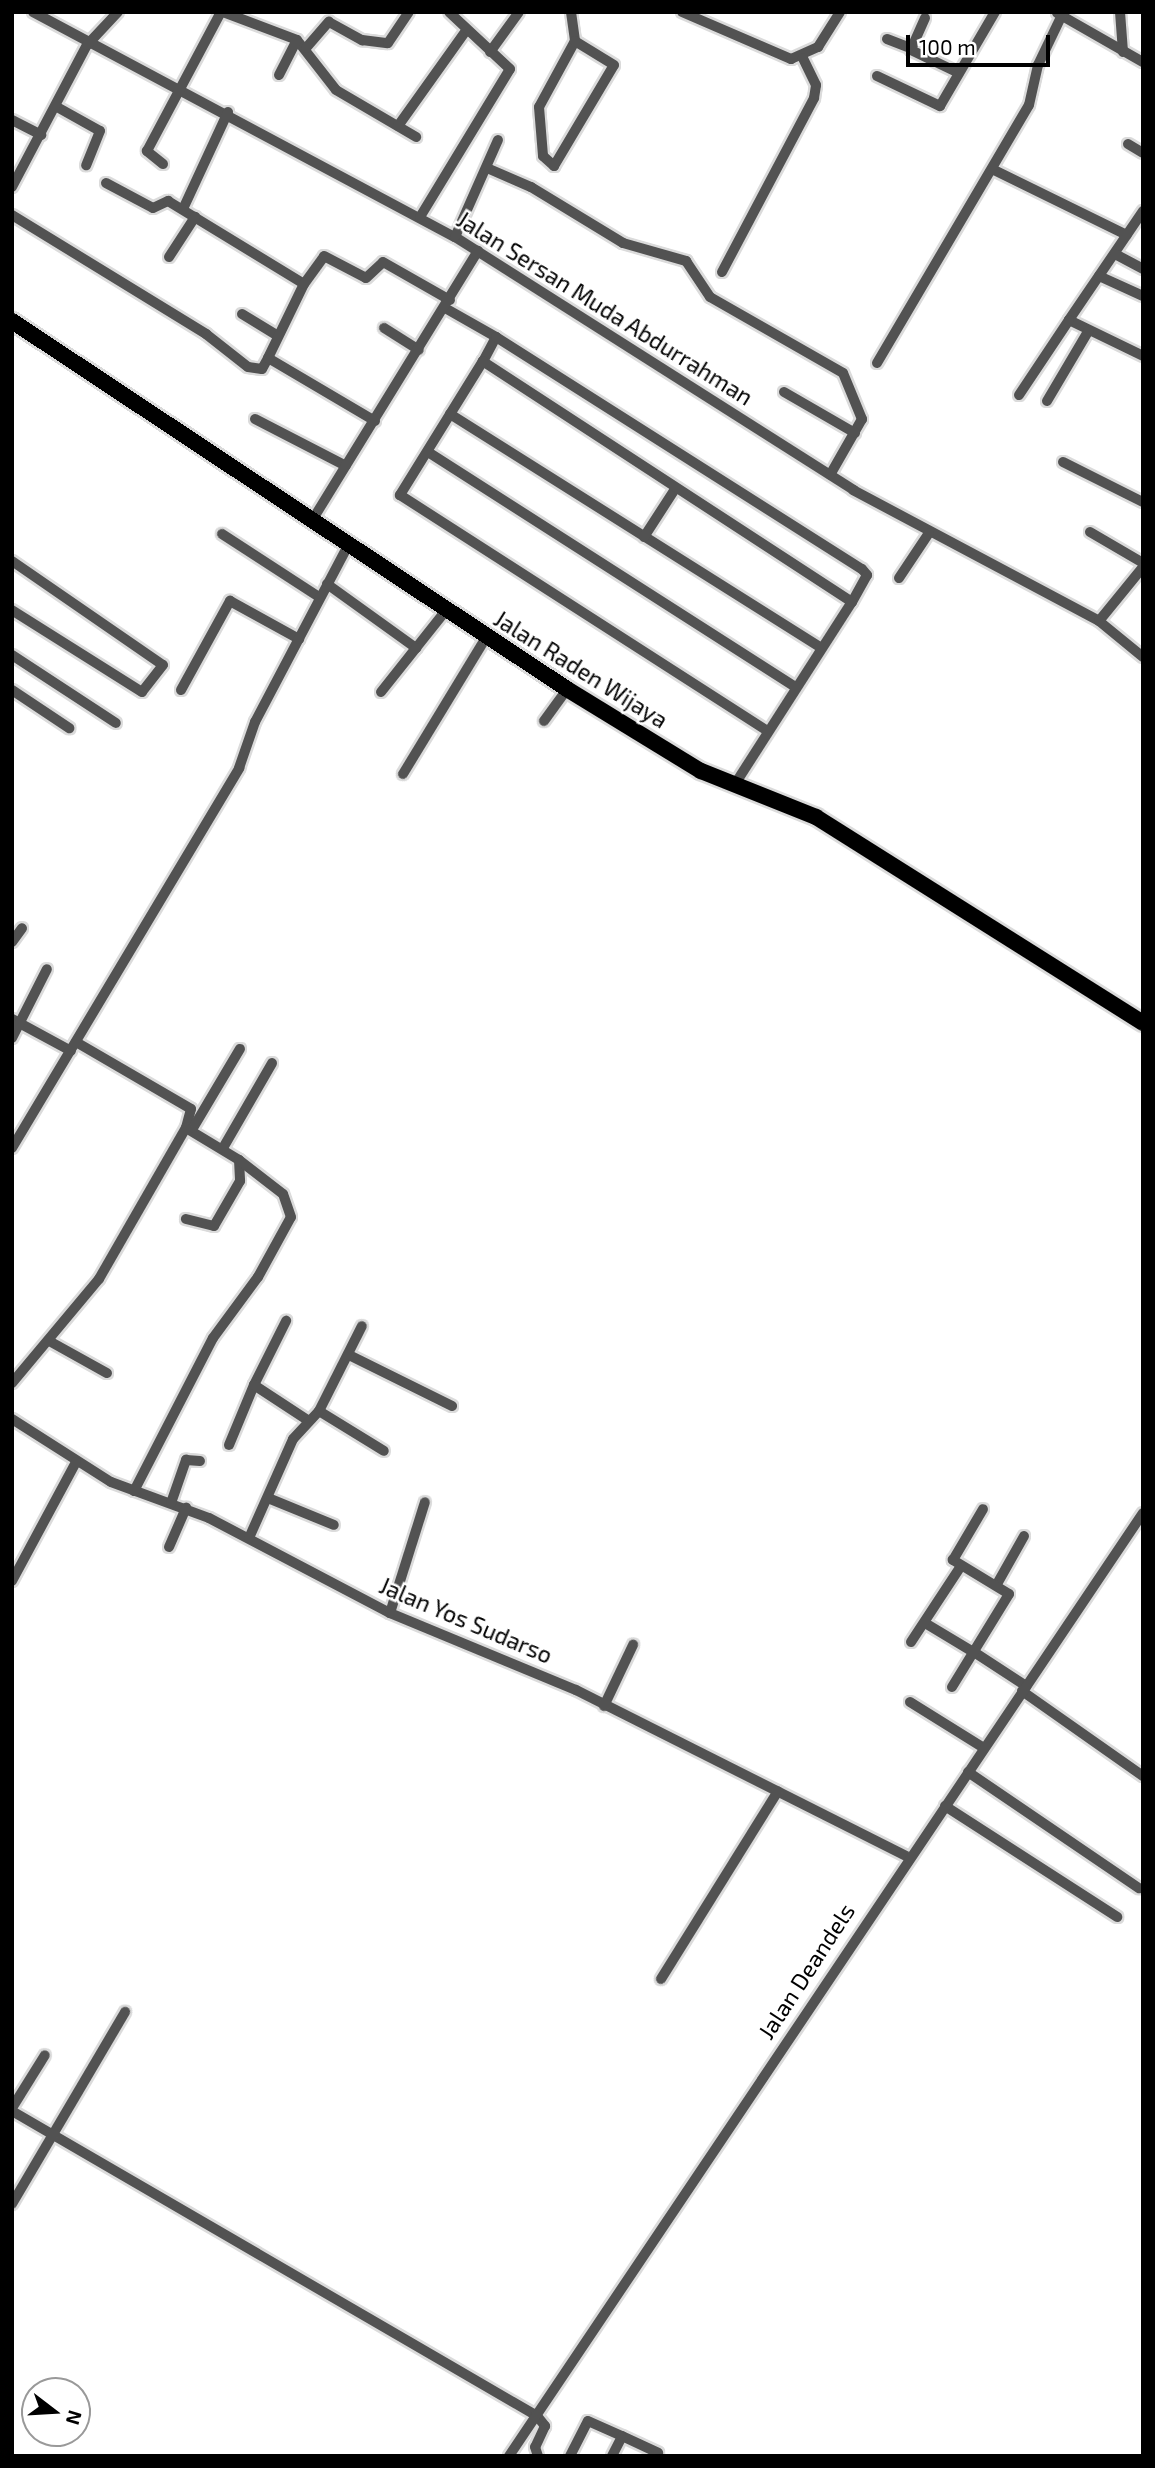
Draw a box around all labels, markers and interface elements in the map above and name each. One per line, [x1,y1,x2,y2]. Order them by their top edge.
scale bar [910,21,1054,65]
text: 100 m [919,34,976,59]
street label: Jalan Sersan Muda Abdurrahman [452,205,758,411]
street label: Jalan Raden Wijaya [489,604,673,734]
street label: Jalan Yos Sudarso [375,1571,557,1669]
street label: Jalan Deandels [752,1898,860,2044]
north arrow [21,2377,91,2447]
text: N [62,2408,88,2428]

